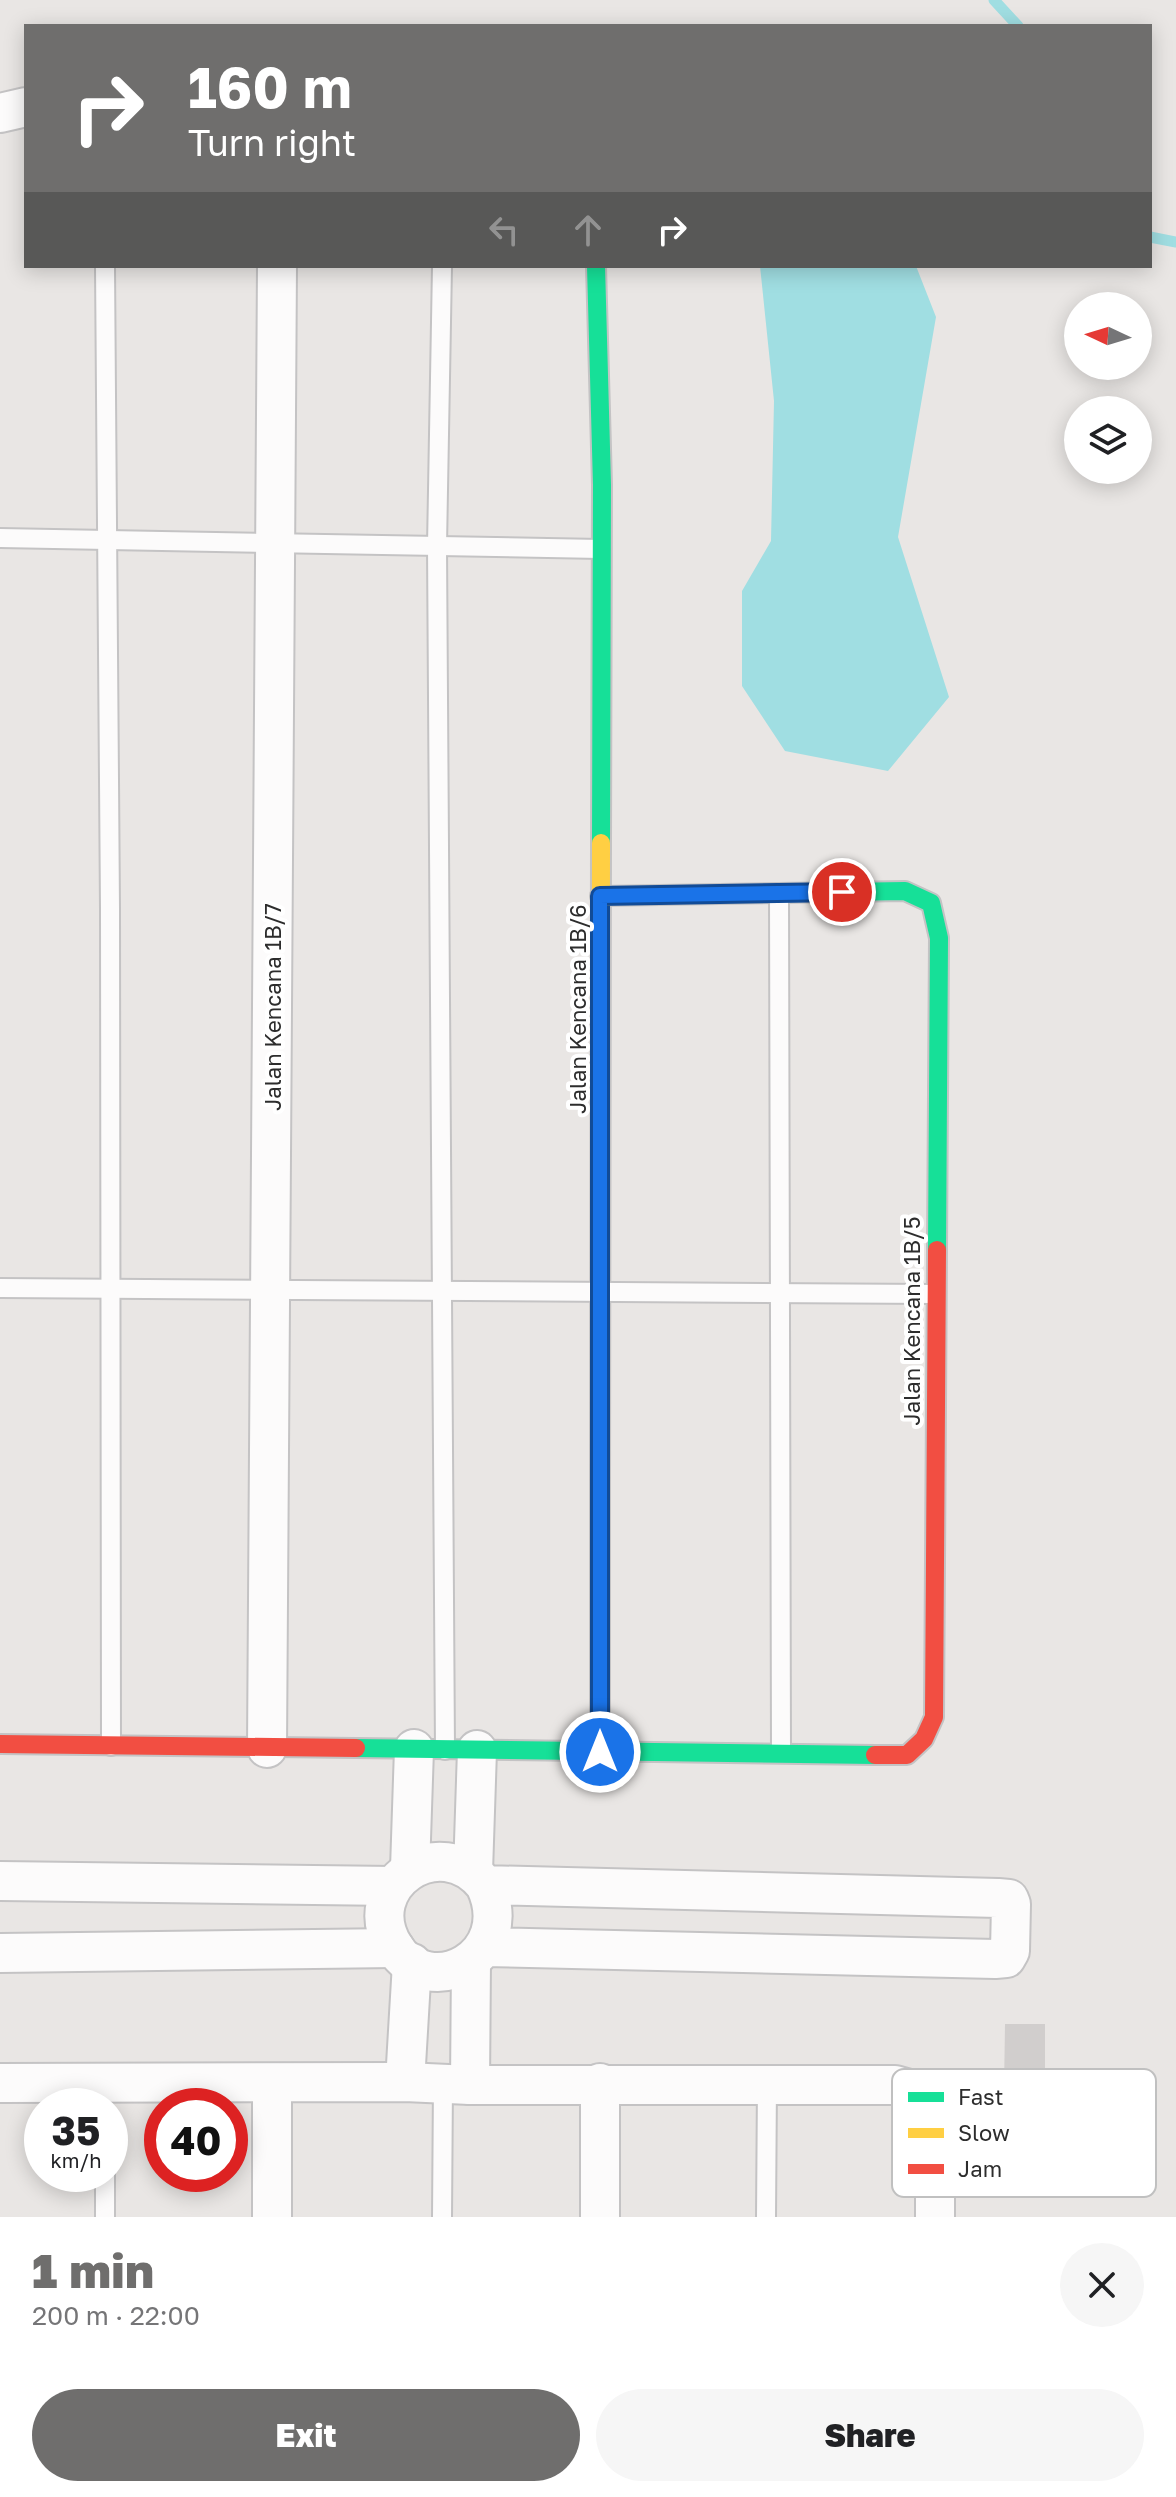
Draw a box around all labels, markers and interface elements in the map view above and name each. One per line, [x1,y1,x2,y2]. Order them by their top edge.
text: 160 m [188,53,352,120]
icon: right [56,56,160,160]
text: Turn right [188,121,356,164]
icon: left [482,208,526,252]
icon: ahead [566,208,610,252]
icon: right [650,208,694,252]
north arrow [1064,292,1152,380]
map controls [1064,292,1152,484]
button: layers [1064,396,1152,484]
pin [808,858,876,926]
icon: arrive [820,870,864,914]
street label: Jalan Kencana 1B/7 [259,903,286,1111]
street label: Jalan Kencana 1B/6 [564,904,591,1114]
street label: Jalan Kencana 1B/5 [898,1217,925,1425]
position arrow [558,1710,642,1794]
legend [892,2069,1156,2197]
text: Fast [958,2083,1004,2110]
speed limit sign: 40 [144,2088,248,2192]
text: 35 [52,2106,100,2154]
text: Slow [958,2119,1010,2146]
text: km/h [51,2148,101,2172]
text: Jam [958,2155,1002,2182]
text: 1 min [32,2241,154,2299]
button: close [1060,2243,1144,2327]
text: 200 m · 22:00 [32,2300,200,2331]
button: Exit [32,2389,580,2481]
button: Share [596,2389,1144,2481]

